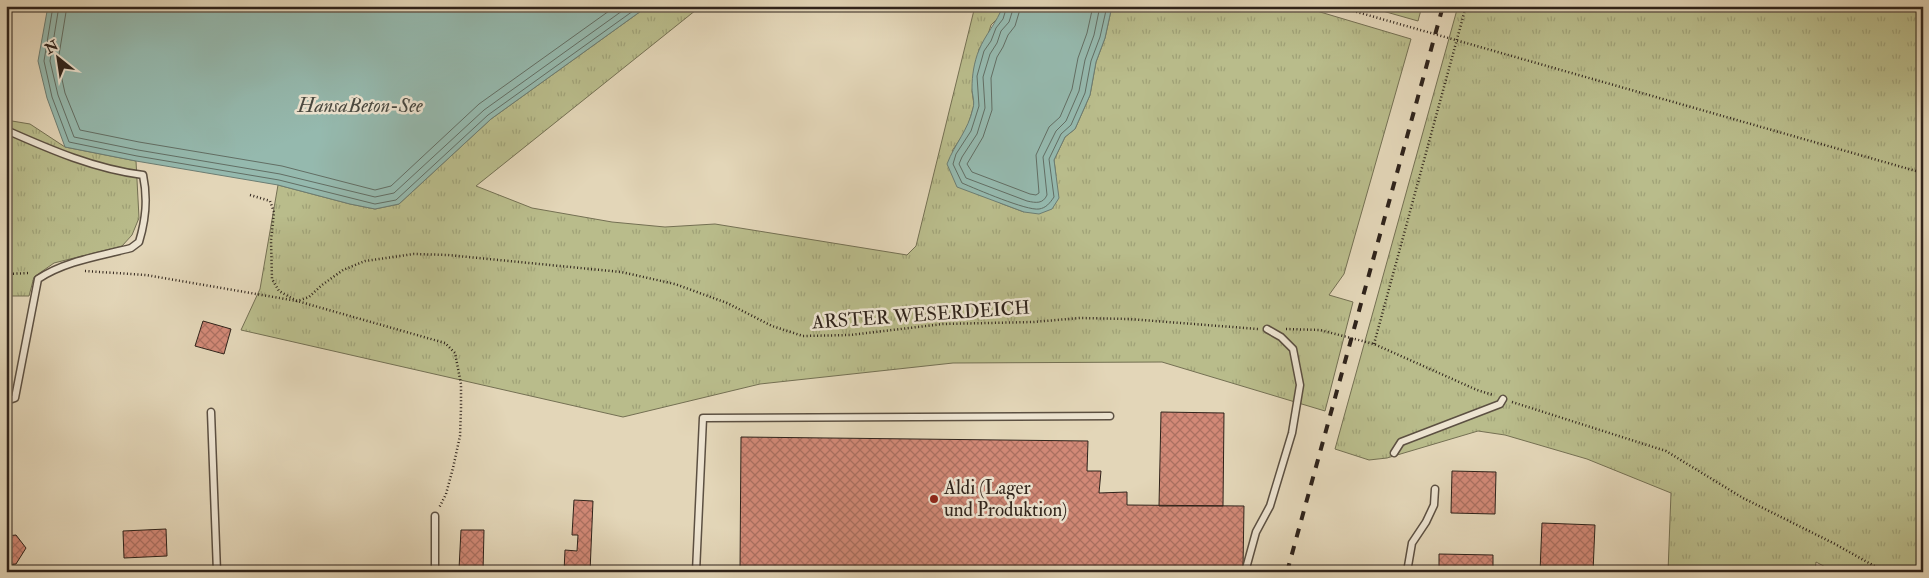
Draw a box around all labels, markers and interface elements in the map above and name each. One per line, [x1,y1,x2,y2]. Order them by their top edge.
north arrow [32,32,82,82]
text: N [41,36,62,58]
water label: HansaBeton-See [296,93,423,118]
street label: ARSTER WESERDEICH [810,295,1031,335]
place label: Aldi (Lager und Produktion) [943,476,1067,522]
marker: Aldi (Lager und Produktion) [928,493,940,505]

